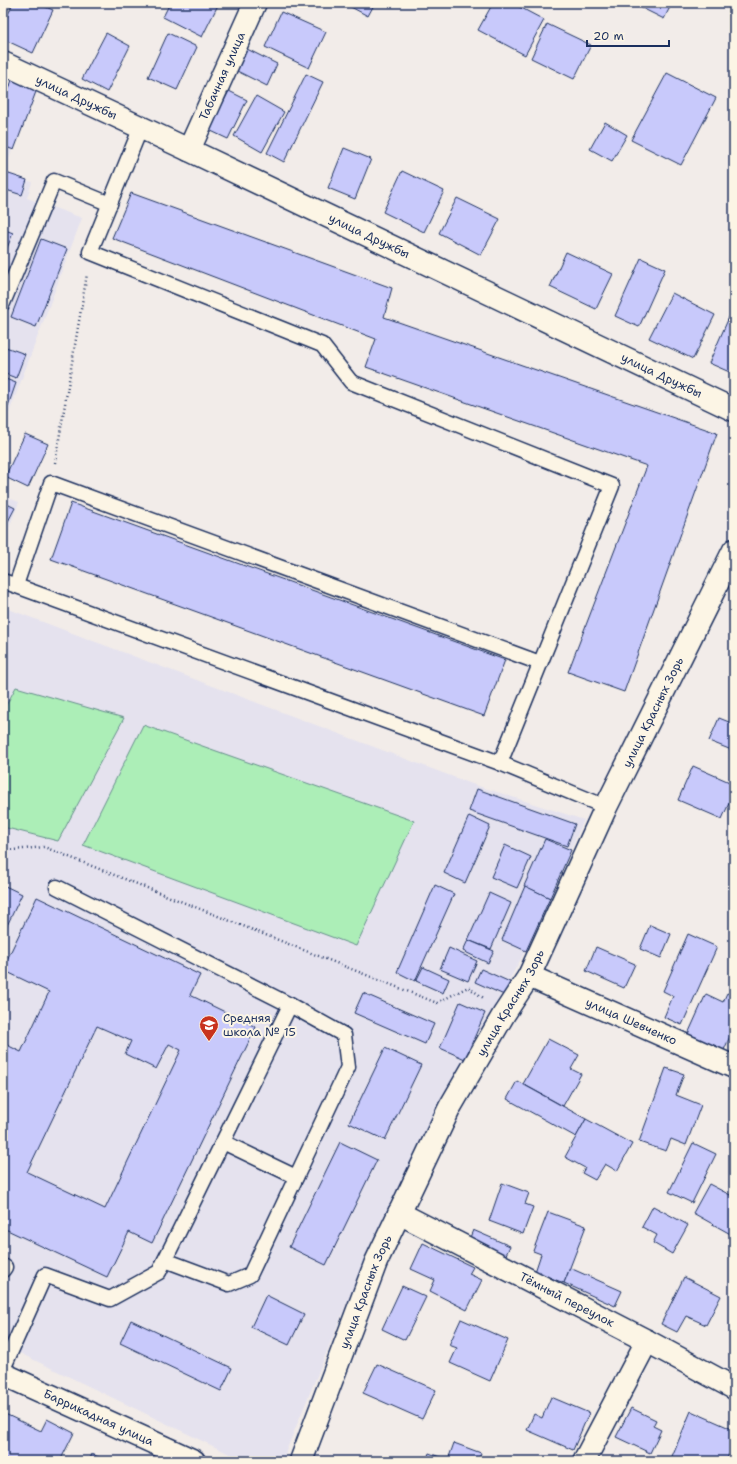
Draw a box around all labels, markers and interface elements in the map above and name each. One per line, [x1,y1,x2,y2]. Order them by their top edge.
scale bar [587,22,669,48]
text: 20 m [593,28,624,44]
street label: Табачная улица [195,29,249,123]
street label: улица Дружбы [33,71,120,123]
street label: улица Дружбы [326,210,412,262]
street label: улица Дружбы [618,349,705,402]
street label: улица Красных Зорь [619,654,687,770]
street label: улица Красных Зорь [473,947,548,1059]
street label: улица Шевченко [583,994,680,1049]
place label: Средняя школа № 15 [223,1010,296,1040]
school or university icon: Средняя школа № 15 [198,1014,220,1042]
street label: улица Красных Зорь [336,1232,396,1351]
street label: Тёмный переулок [517,1268,618,1331]
street label: Баррикадная улица [41,1386,157,1450]

